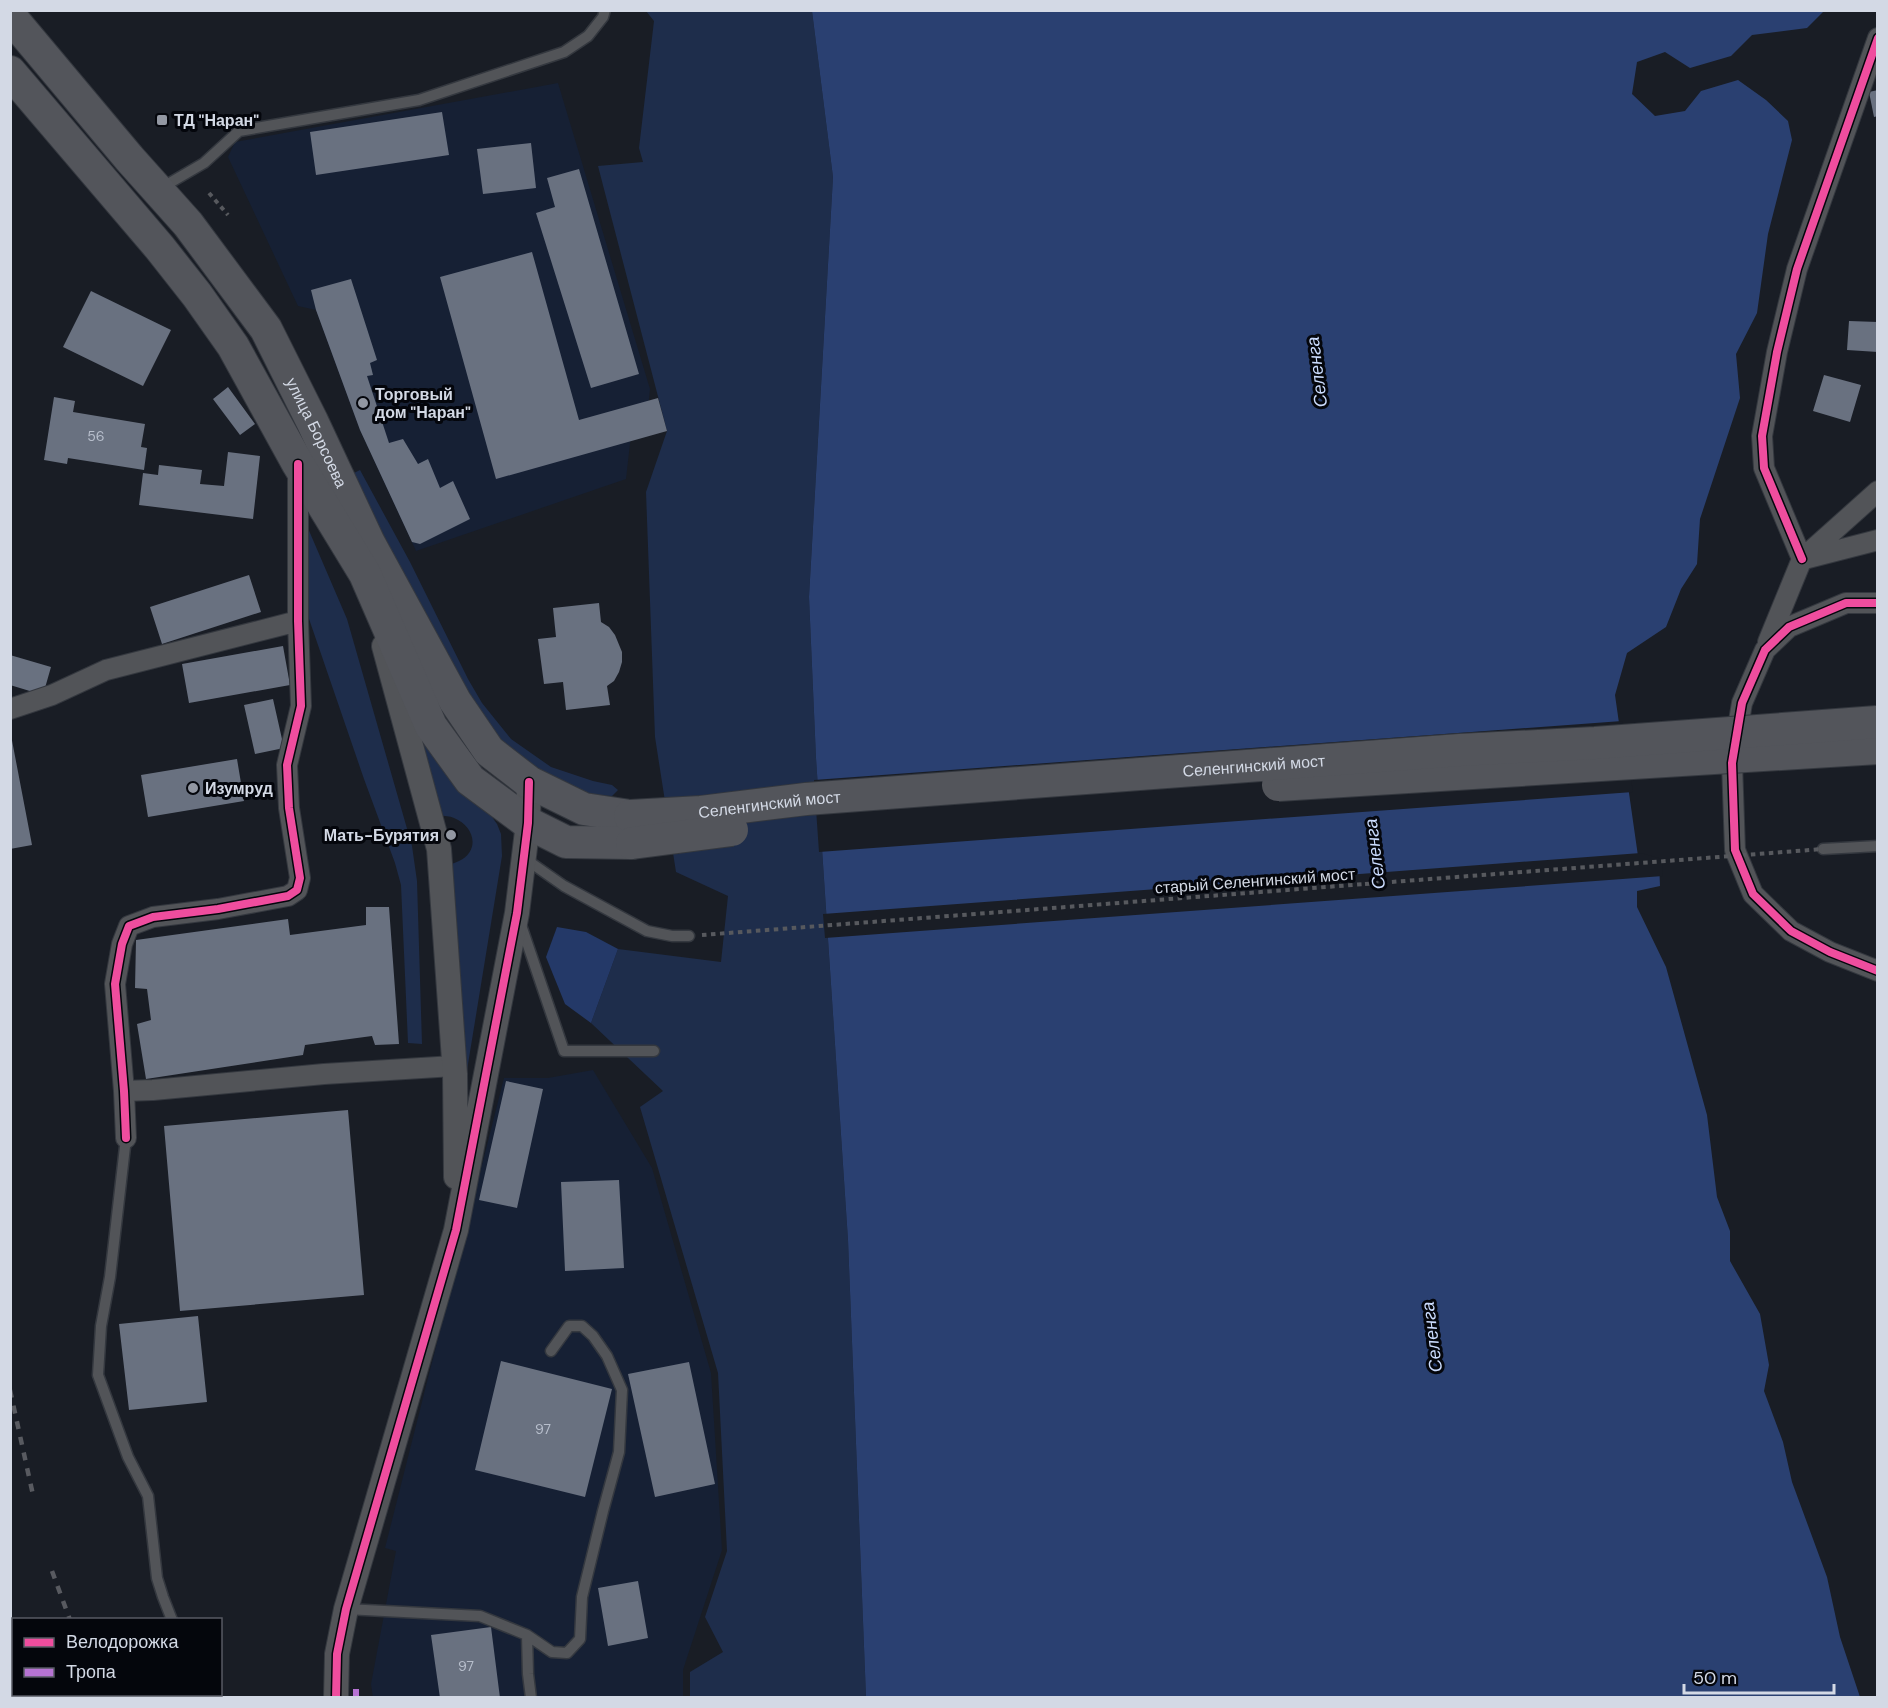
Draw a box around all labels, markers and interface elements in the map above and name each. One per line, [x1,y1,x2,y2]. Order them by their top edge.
place label: ТД "Наран" [174,110,259,131]
marker: ТД "Наран" [155,113,169,127]
water label: Селенга [1301,335,1333,409]
street label: улица Борсоева [281,374,352,491]
place label: Торговый дом "Наран" [375,384,471,423]
marker: Торговый дом "Наран" [356,396,370,410]
house number: 56 [87,427,105,445]
street label: Селенгинский мост [1182,750,1327,781]
place label: Изумруд [205,778,273,799]
marker: Изумруд [186,781,200,795]
street label: Селенгинский мост [697,786,842,823]
water label: Селенга [1359,817,1391,891]
place label: Мать-Бурятия [324,825,439,846]
marker: Мать-Бурятия [444,828,458,842]
street label: старый Селенгинский мост [1154,863,1356,898]
water label: Селенга [1416,1300,1448,1374]
house number: 97 [535,1420,551,1438]
legend [12,1618,222,1696]
text: Велодорожка [66,1630,179,1654]
house number: 97 [458,1657,474,1675]
scale bar [1684,1657,1834,1695]
text: Тропа [66,1660,117,1684]
text: 50 m [1693,1666,1737,1690]

